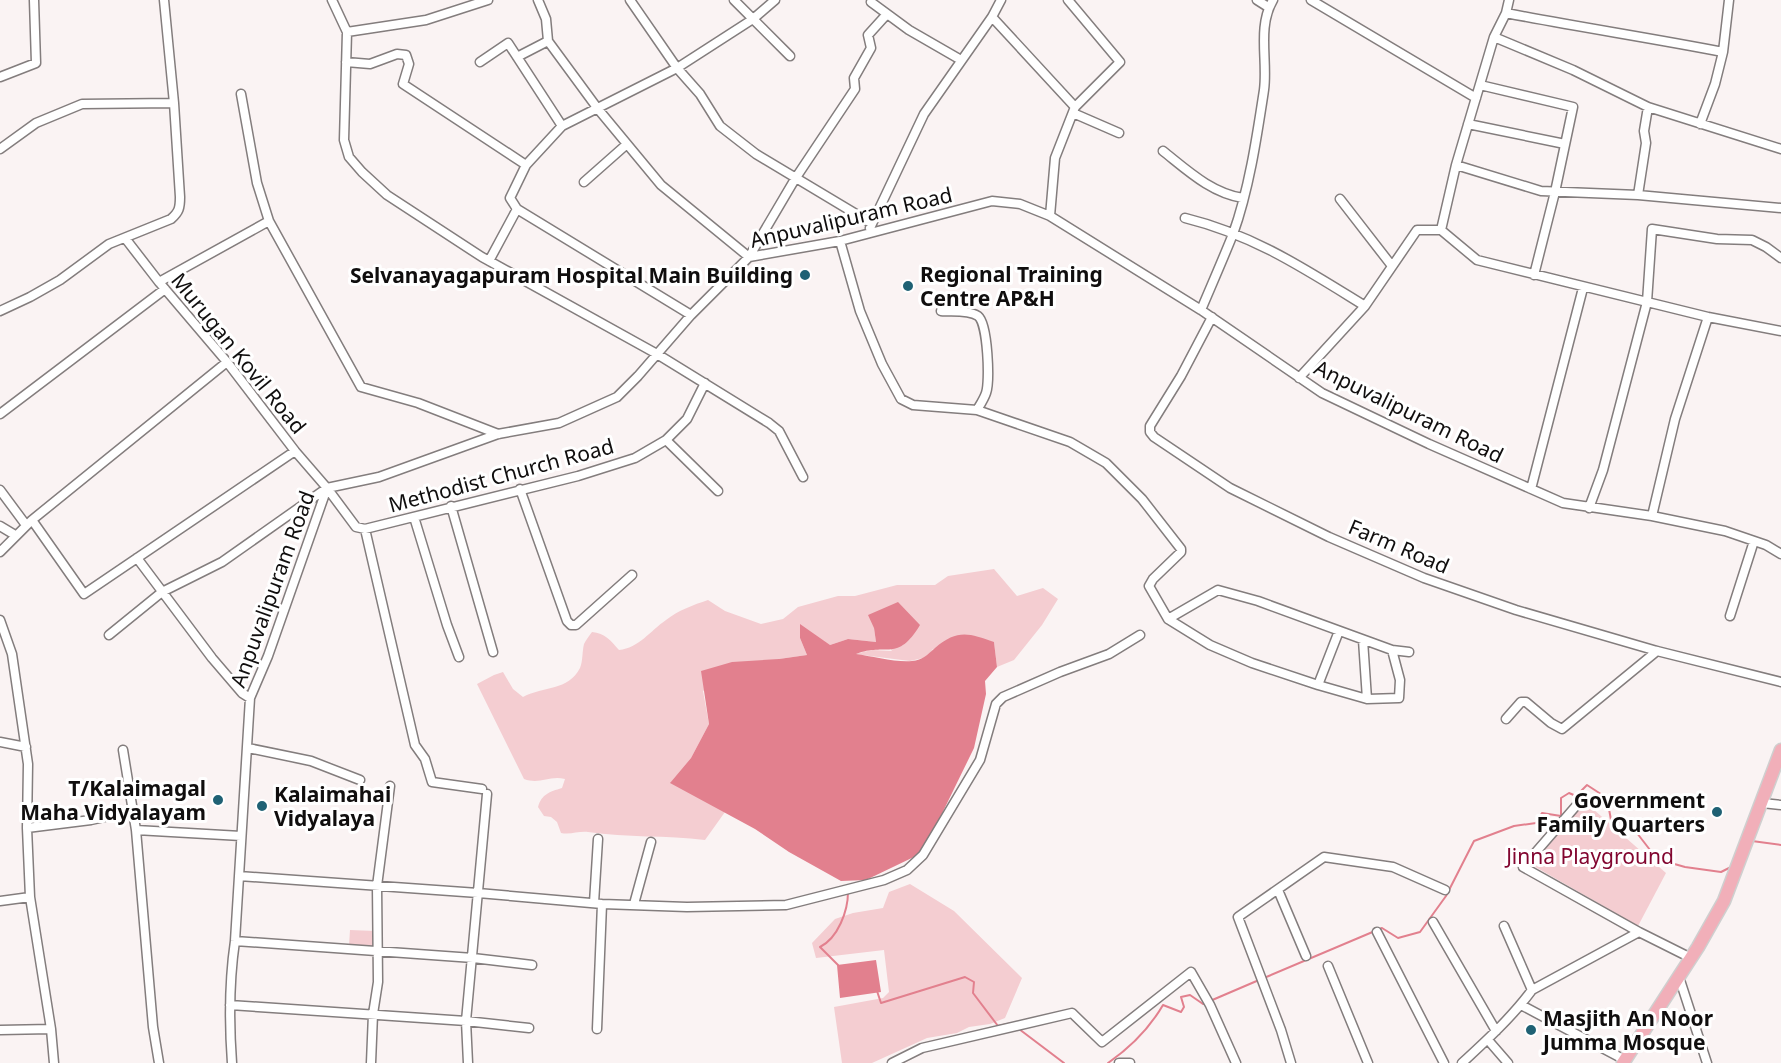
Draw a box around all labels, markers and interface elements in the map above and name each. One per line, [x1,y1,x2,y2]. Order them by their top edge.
street label: Anpuvalipuram Road [747,180,955,254]
place label: Regional Training Centre AP&H [920,260,1103,312]
place label: Selvanayagapuram Hospital Main Building [350,261,793,289]
street label: Murugan Kovil Road [165,267,313,439]
marker: Selvanayagapuram Hospital Main Building [798,268,812,282]
marker: Regional Training Centre AP&H [901,279,915,293]
street label: Anpuvalipuram Road [1310,353,1508,469]
street label: Methodist Church Road [385,431,617,519]
street label: Anpuvalipuram Road [223,487,321,691]
street label: Farm Road [1344,512,1454,580]
place label: T/Kalaimagal Maha Vidyalayam [20,774,206,826]
place label: Kalaimahai Vidyalaya [274,780,391,832]
place label: Government Family Quarters [1537,786,1705,838]
marker: T/Kalaimagal Maha Vidyalayam [211,793,225,807]
marker: Kalaimahai Vidyalaya [255,799,269,813]
marker: Government Family Quarters [1710,805,1724,819]
park label: Jinna Playground [1504,842,1674,870]
place label: Masjith An Noor Jumma Mosque [1541,1004,1714,1056]
marker: Masjith An Noor Jumma Mosque [1524,1023,1538,1037]

